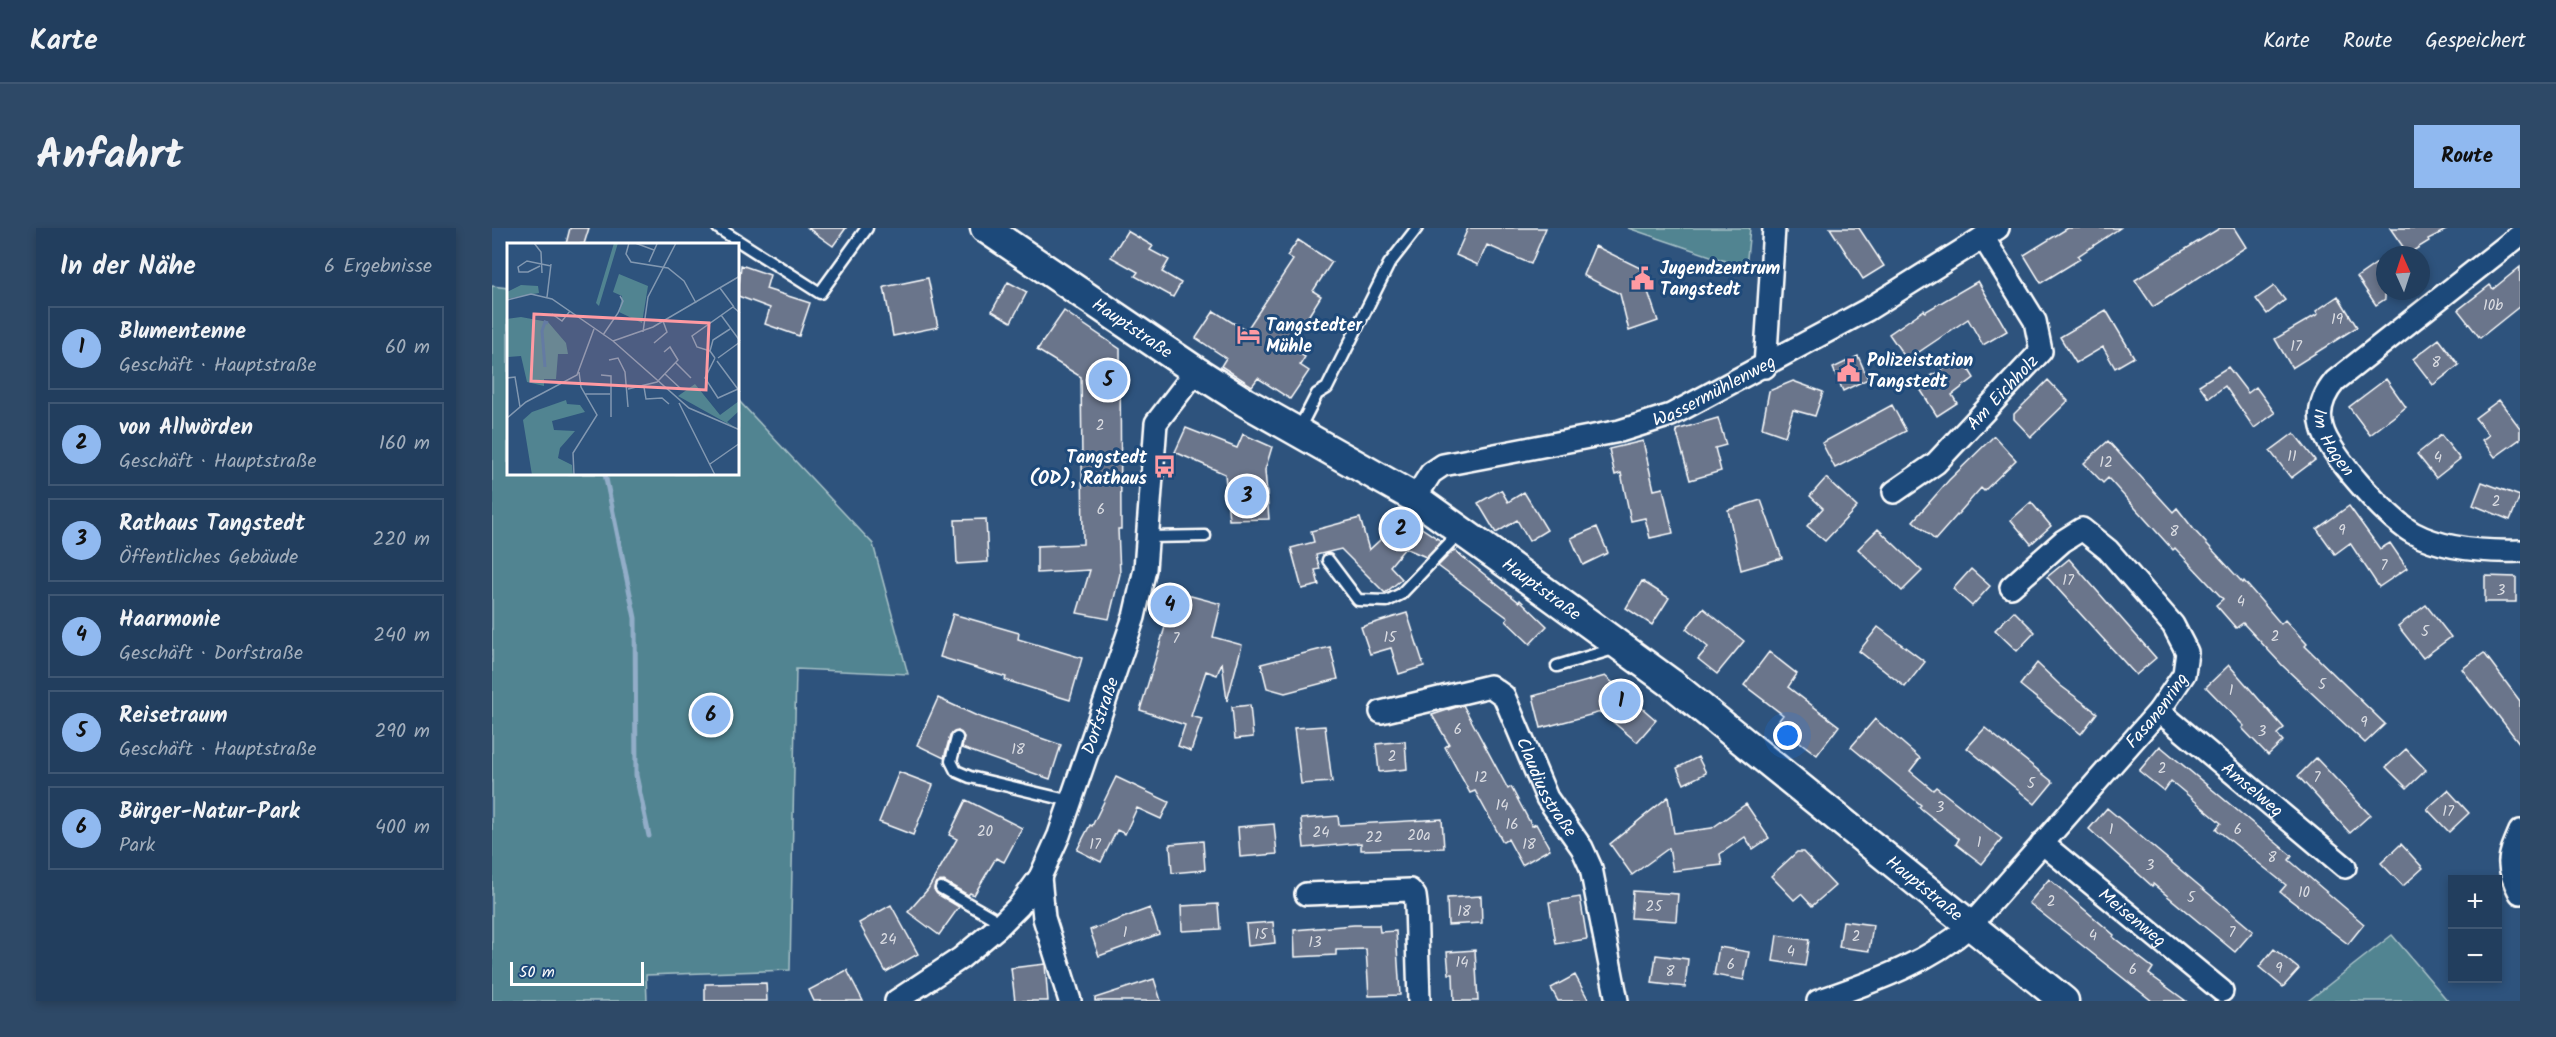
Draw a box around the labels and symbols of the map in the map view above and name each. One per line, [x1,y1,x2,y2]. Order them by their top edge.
inset map [507,243,740,476]
north arrow [2376,246,2430,300]
place label: Jugendzentrum Tangstedt [1660,255,1780,305]
public building icon: Jugendzentrum Tangstedt [1629,265,1655,291]
street label: Hauptstraße [1085,291,1178,367]
house number: 10b [2483,294,2503,318]
house number: 19 [2331,308,2344,332]
place label: Tangstedter Mühle [1266,312,1364,362]
hotel icon: Tangstedter Mühle [1235,322,1261,348]
house number: 17 [2290,335,2303,359]
place label: Polizeistation Tangstedt [1867,347,1973,397]
street label: Wassermühlenweg [1649,348,1782,436]
street label: Am Eichholz [1960,349,2047,438]
house number: 8 [2431,351,2441,375]
public building icon: Polizeistation Tangstedt [1836,357,1862,383]
pin: 5 [1088,358,1128,402]
street label: Im Hagen [2304,407,2361,484]
house number: 2 [1096,414,1104,438]
place label: Tangstedt (OD), Rathaus [1029,444,1148,494]
house number: 11 [2287,445,2297,469]
house number: 4 [2434,446,2442,470]
house number: 12 [2099,451,2113,475]
bus stop icon: Tangstedt (OD), Rathaus [1152,454,1178,480]
pin: 3 [1228,474,1266,518]
house number: 2 [2492,490,2500,514]
house number: 6 [1097,498,1105,522]
pin: 2 [1382,506,1420,552]
house number: 9 [2338,519,2346,543]
house number: 8 [2169,520,2179,544]
street label: Hauptstraße [1495,551,1587,629]
house number: 7 [2381,554,2389,578]
house number: 17 [2062,569,2075,593]
house number: 3 [2497,579,2506,603]
pin: 4 [1150,582,1190,628]
house number: 4 [2237,590,2245,614]
house number: 5 [2421,620,2430,644]
house number: 2 [2271,625,2279,649]
house number: 15 [1384,626,1397,650]
house number: 7 [1173,627,1181,651]
street label: Fasanenring [2119,667,2197,756]
house number: 5 [2318,673,2327,697]
street label: Dorfstraße [1075,674,1128,759]
pin: 1 [1602,678,1640,724]
house number: 1 [2229,679,2234,703]
pin: 6 [692,692,730,738]
house number: 9 [2360,711,2368,735]
house number: 6 [1454,718,1462,742]
house number: 3 [2258,720,2267,744]
your location [1773,721,1802,750]
street label: Claudiusstraße [1507,733,1583,844]
house number: 18 [1011,738,1026,762]
house number: 2 [1388,745,1396,769]
street label: Amselweg [2214,756,2289,826]
house number: 2 [2158,757,2166,781]
house number: 12 [1474,766,1488,790]
house number: 7 [2314,766,2322,790]
house number: 5 [2027,772,2036,796]
house number: 14 [1496,794,1508,818]
house number: 3 [1936,796,1945,820]
house number: 17 [2442,800,2455,824]
house number: 16 [1505,813,1519,837]
house number: 1 [2109,818,2114,842]
house number: 6 [2234,818,2242,842]
house number: 20 [977,820,994,844]
house number: 24 [1313,821,1329,845]
house number: 20a [1407,824,1431,848]
house number: 22 [1365,826,1383,850]
house number: 1 [1977,831,1982,855]
house number: 17 [1089,833,1102,857]
house number: 18 [1522,833,1537,857]
house number: 8 [2267,846,2277,870]
street label: Hauptstraße [1878,849,1969,930]
house number: 3 [2146,854,2155,878]
house number: 10 [2298,881,2311,905]
street label: Meisenweg [2091,882,2172,955]
house number: 5 [2187,886,2196,910]
house number: 2 [2047,890,2055,914]
house number: 25 [1646,895,1663,919]
house number: 18 [1457,900,1472,924]
house number: 1 [1123,921,1128,945]
house number: 7 [2229,921,2237,945]
house number: 15 [1255,923,1268,947]
house number: 4 [2089,924,2097,948]
house number: 2 [1852,925,1860,949]
house number: 24 [880,928,896,952]
house number: 13 [1308,931,1322,955]
house number: 4 [1787,940,1795,964]
house number: 14 [1456,951,1468,975]
house number: 6 [1727,953,1735,977]
house number: 9 [2275,957,2283,981]
house number: 6 [2129,958,2137,982]
scale bar [510,959,644,986]
house number: 8 [1665,960,1675,984]

